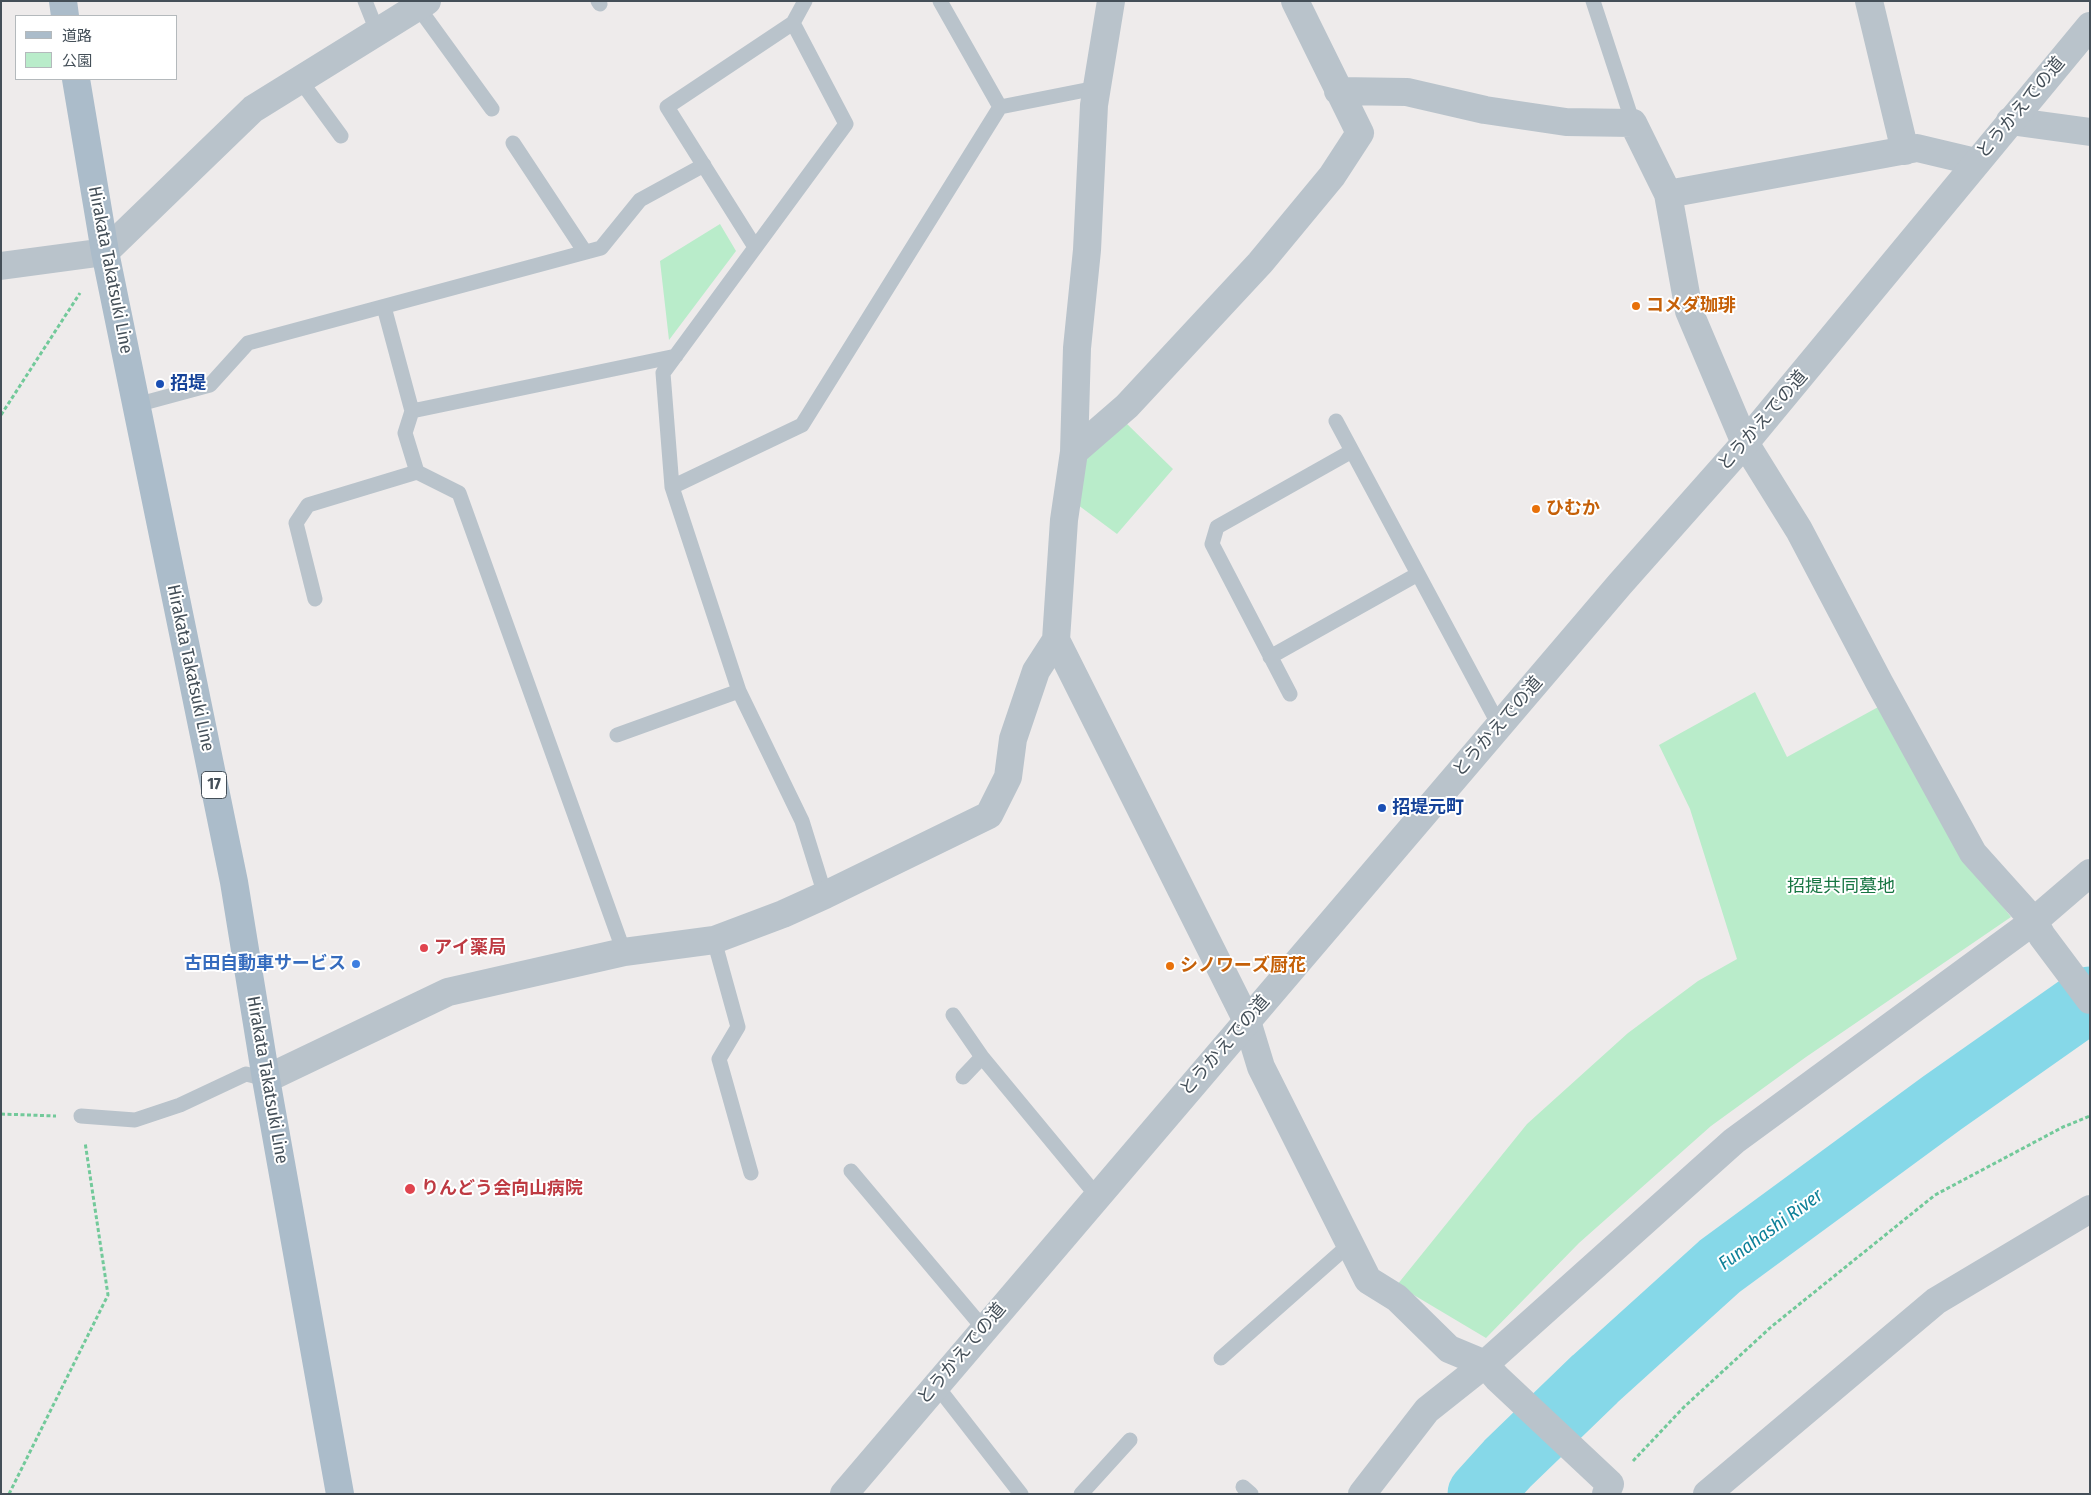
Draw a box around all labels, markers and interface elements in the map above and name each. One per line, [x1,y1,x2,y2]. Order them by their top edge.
legend [15,15,178,80]
text: 道路 [62,27,92,45]
text: 公園 [62,52,92,70]
street label: とうかえでの道 [1972,53,2070,163]
street label: Hirakata Takatsuki Line [83,185,137,355]
place label: コメダ珈琲 [1646,295,1736,317]
marker: コメダ珈琲 [1630,300,1642,312]
street label: とうかえでの道 [1714,366,1812,476]
place label: 招堤 [170,373,206,395]
marker: 招堤 [154,378,166,390]
place label: ひむか [1546,498,1600,520]
marker: ひむか [1530,503,1542,515]
street label: Hirakata Takatsuki Line [162,583,218,753]
street label: とうかえでの道 [1449,672,1547,782]
road number: 17 [202,772,226,798]
place label: 招堤元町 [1392,797,1464,819]
marker: 招堤元町 [1376,802,1388,814]
park label: 招提共同墓地 [1787,876,1895,898]
place label: アイ薬局 [434,937,506,959]
marker: アイ薬局 [418,942,430,954]
place label: 古田自動車サービス [184,953,346,975]
place label: シノワーズ厨花 [1180,955,1306,977]
marker: 古田自動車サービス [350,958,362,970]
marker: シノワーズ厨花 [1164,960,1176,972]
street label: とうかえでの道 [1176,991,1274,1101]
street label: Hirakata Takatsuki Line [242,994,292,1166]
place label: りんどう会向山病院 [421,1178,583,1200]
marker: りんどう会向山病院 [403,1182,417,1196]
water label: Funahashi River [1715,1185,1827,1275]
street label: とうかえでの道 [913,1299,1011,1409]

